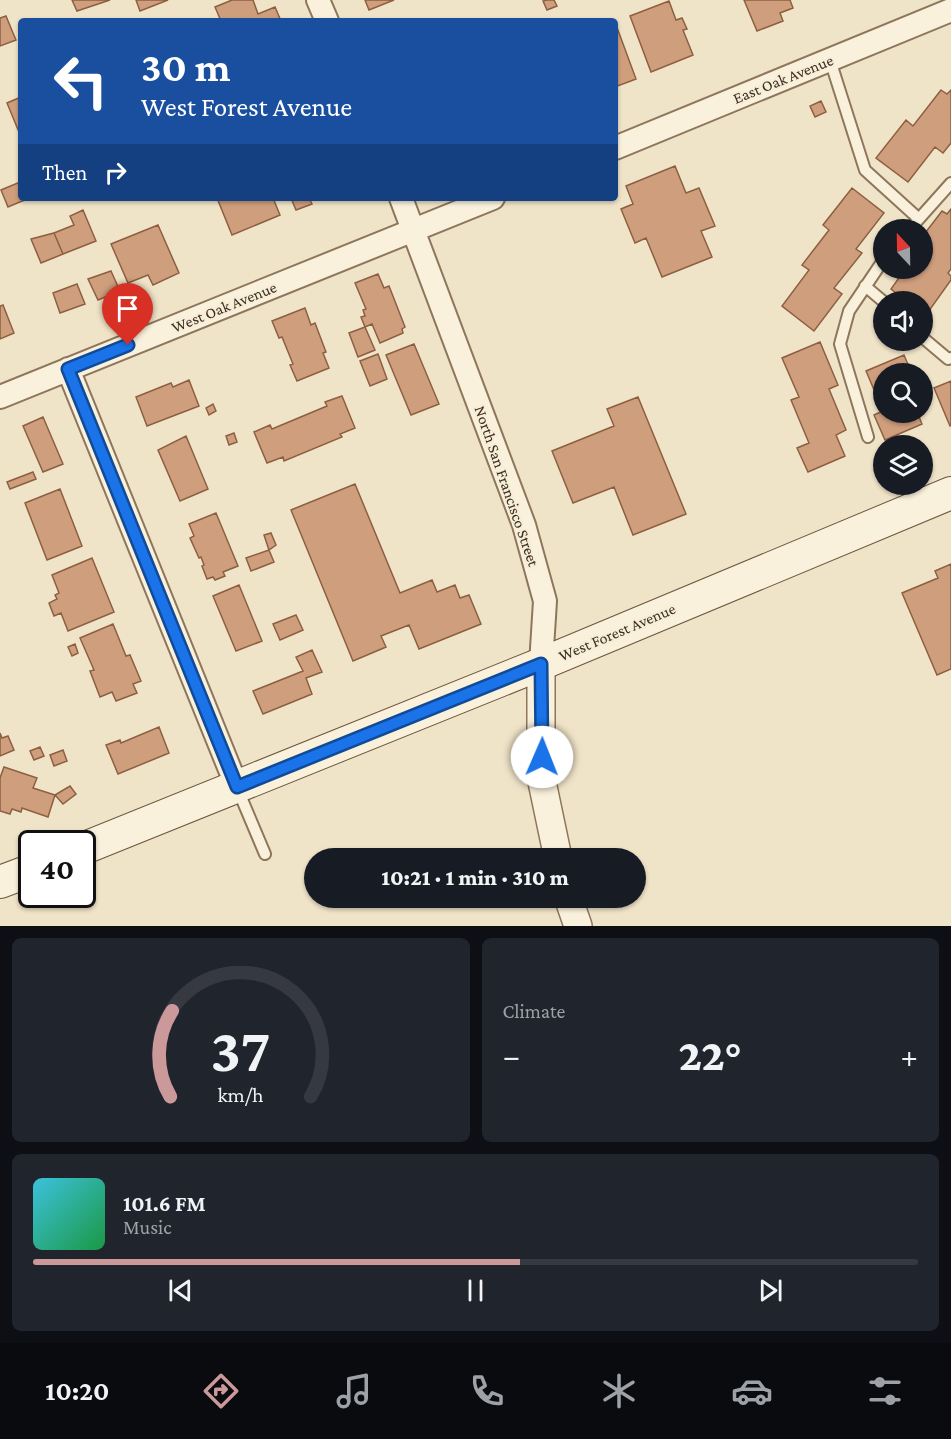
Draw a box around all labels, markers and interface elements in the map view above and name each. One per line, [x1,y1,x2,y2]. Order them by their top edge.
icon: left [42,42,120,120]
text: 30 m [141,43,231,90]
street label: East Oak Avenue [730,51,836,107]
text: West Forest Avenue [141,92,352,122]
icon: right [99,156,132,189]
text: Then [42,160,87,185]
north arrow [873,219,933,279]
map controls [873,219,933,495]
street label: West Oak Avenue [169,278,279,336]
pin [102,283,153,345]
button: sound [873,291,933,351]
icon: arrive [111,292,144,325]
button: search [873,363,933,423]
street label: North San Francisco Street [472,403,543,569]
button: layers [873,435,933,495]
street label: West Forest Avenue [556,600,678,664]
position arrow [510,725,574,789]
speed limit sign: 40 [18,830,96,908]
text: 10:21 · 1 min · 310 m [381,865,569,890]
text: Climate [503,1000,565,1022]
text: 37 [211,1015,271,1084]
text: 22° [678,1030,742,1080]
text: − [503,1037,520,1074]
text: + [901,1037,918,1074]
text: km/h [218,1083,264,1107]
text: 101.6 FM [123,1191,206,1216]
text: Music [123,1216,172,1238]
icon: previous [164,1274,197,1307]
icon: pause [459,1274,492,1307]
icon: next [754,1274,787,1307]
icon: directions [200,1370,242,1412]
icon: music [333,1370,375,1412]
icon: phone [466,1370,508,1412]
icon: climate [598,1370,640,1412]
icon: car [731,1370,773,1412]
icon: filters [864,1370,906,1412]
text: 10:20 [45,1376,110,1406]

